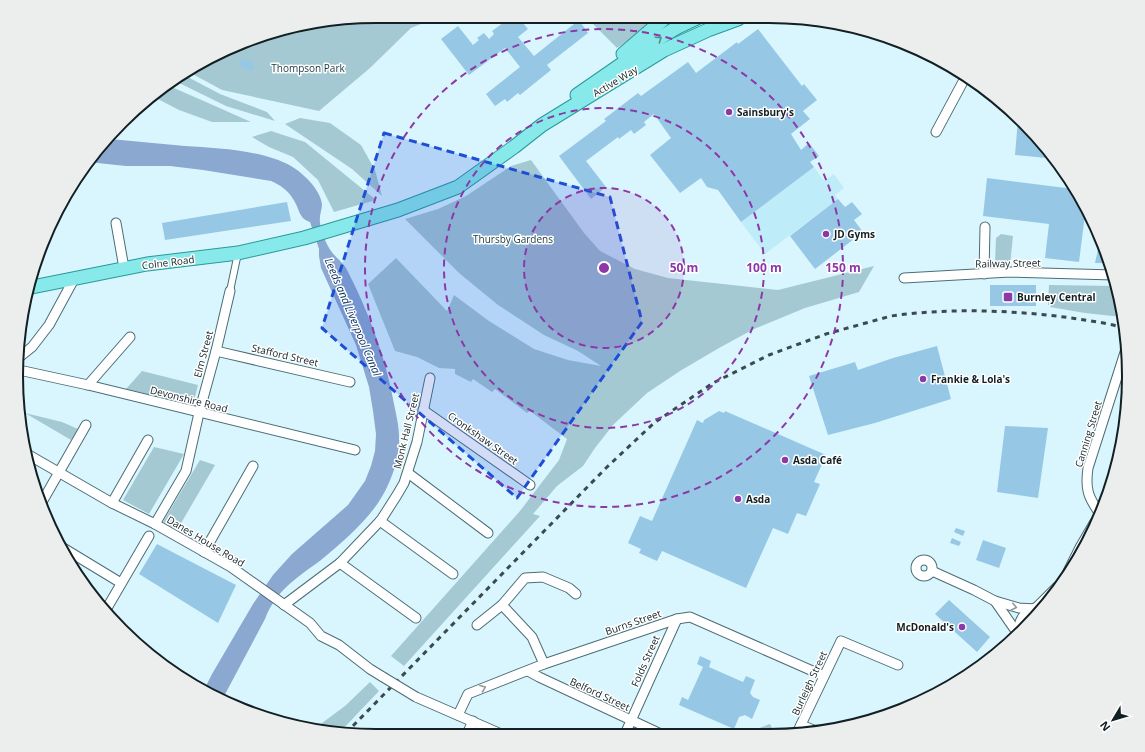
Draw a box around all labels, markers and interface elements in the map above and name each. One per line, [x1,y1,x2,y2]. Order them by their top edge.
one-way arrow [655,36,662,44]
park label: Thompson Park [271,61,345,75]
street label: Active Way [590,62,641,100]
place label: Sainsbury's [737,105,794,119]
marker: Sainsbury's [724,107,734,117]
place label: JD Gyms [833,227,875,241]
marker: JD Gyms [821,229,831,239]
park label: Thursby Gardens [473,232,553,246]
street label: Colne Road [141,252,195,272]
water label: Leeds and Liverpool Canal [322,255,385,379]
street label: Railway Street [975,255,1041,271]
text: 50 m [670,259,698,276]
text: 100 m [746,259,782,276]
text: 150 m [825,259,861,276]
centre of rings [597,261,611,275]
place label: Burnley Central [1017,290,1095,304]
marker: Burnley Central [1002,291,1014,303]
street label: Elm Street [190,329,216,379]
street label: Stafford Street [250,341,320,370]
place label: Frankie & Lola's [931,372,1010,386]
marker: Frankie & Lola's [918,374,928,384]
street label: Devonshire Road [149,383,229,415]
street label: Monk Hall Street [390,391,422,470]
street label: Canning Street [1071,399,1105,469]
street label: Cronkshaw Street [445,409,521,468]
place label: Asda Café [793,453,842,467]
marker: Asda Café [780,455,790,465]
place label: Asda [746,492,770,506]
marker: Asda [733,494,743,504]
street label: Danes House Road [165,512,247,570]
one-way arrow [1011,602,1017,610]
street label: Burns Street [603,606,663,638]
place label: McDonald's [896,620,954,634]
marker: McDonald's [957,622,967,632]
street label: Folds Street [627,633,663,689]
street label: Burleigh Street [788,648,830,717]
street label: Belford Street [568,674,633,714]
one-way arrow [479,685,487,693]
north arrow [1093,700,1133,740]
text: N [1096,718,1113,735]

